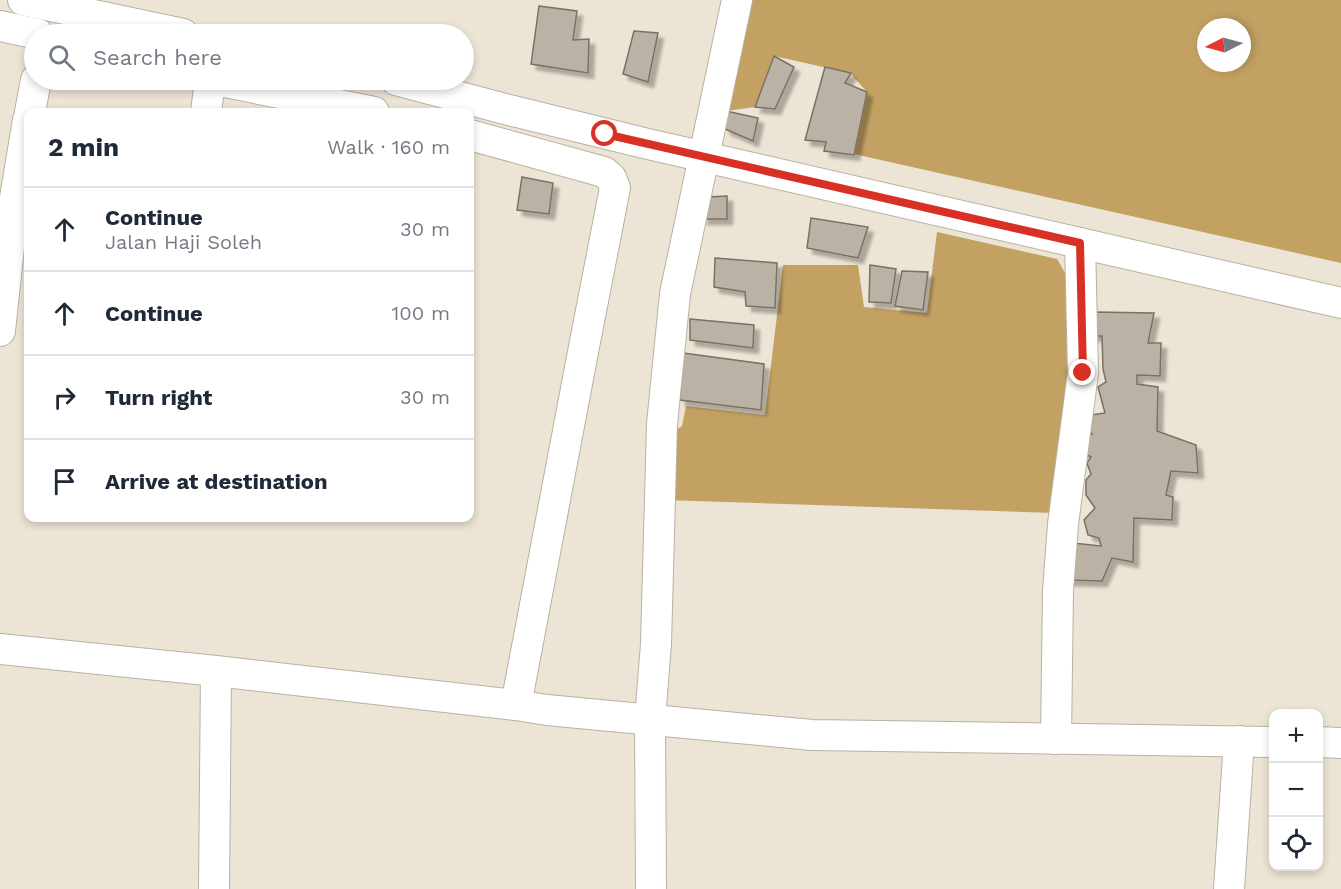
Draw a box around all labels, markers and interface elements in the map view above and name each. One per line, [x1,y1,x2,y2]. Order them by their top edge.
north arrow [1197,18,1251,72]
search box [24,24,474,90]
icon: search [45,41,78,74]
text: Search here [93,45,222,70]
route start [591,120,617,146]
text: 2 min [48,132,119,162]
text: Walk · 160 m [327,135,450,159]
text: Continue [105,205,203,230]
icon: ahead [48,213,81,246]
text: 30 m [400,217,450,241]
text: Jalan Haji Soleh [105,230,262,254]
icon: ahead [48,297,81,330]
text: Continue [105,301,203,326]
text: 100 m [391,301,450,325]
route end [1069,359,1095,385]
icon: right [48,381,81,414]
text: Turn right [105,385,212,410]
text: 30 m [400,385,450,409]
icon: arrive [48,465,81,498]
text: Arrive at destination [105,469,328,494]
map controls [1269,709,1323,871]
button: + [1269,709,1323,763]
button: − [1269,763,1323,817]
button: locate [1269,817,1323,871]

